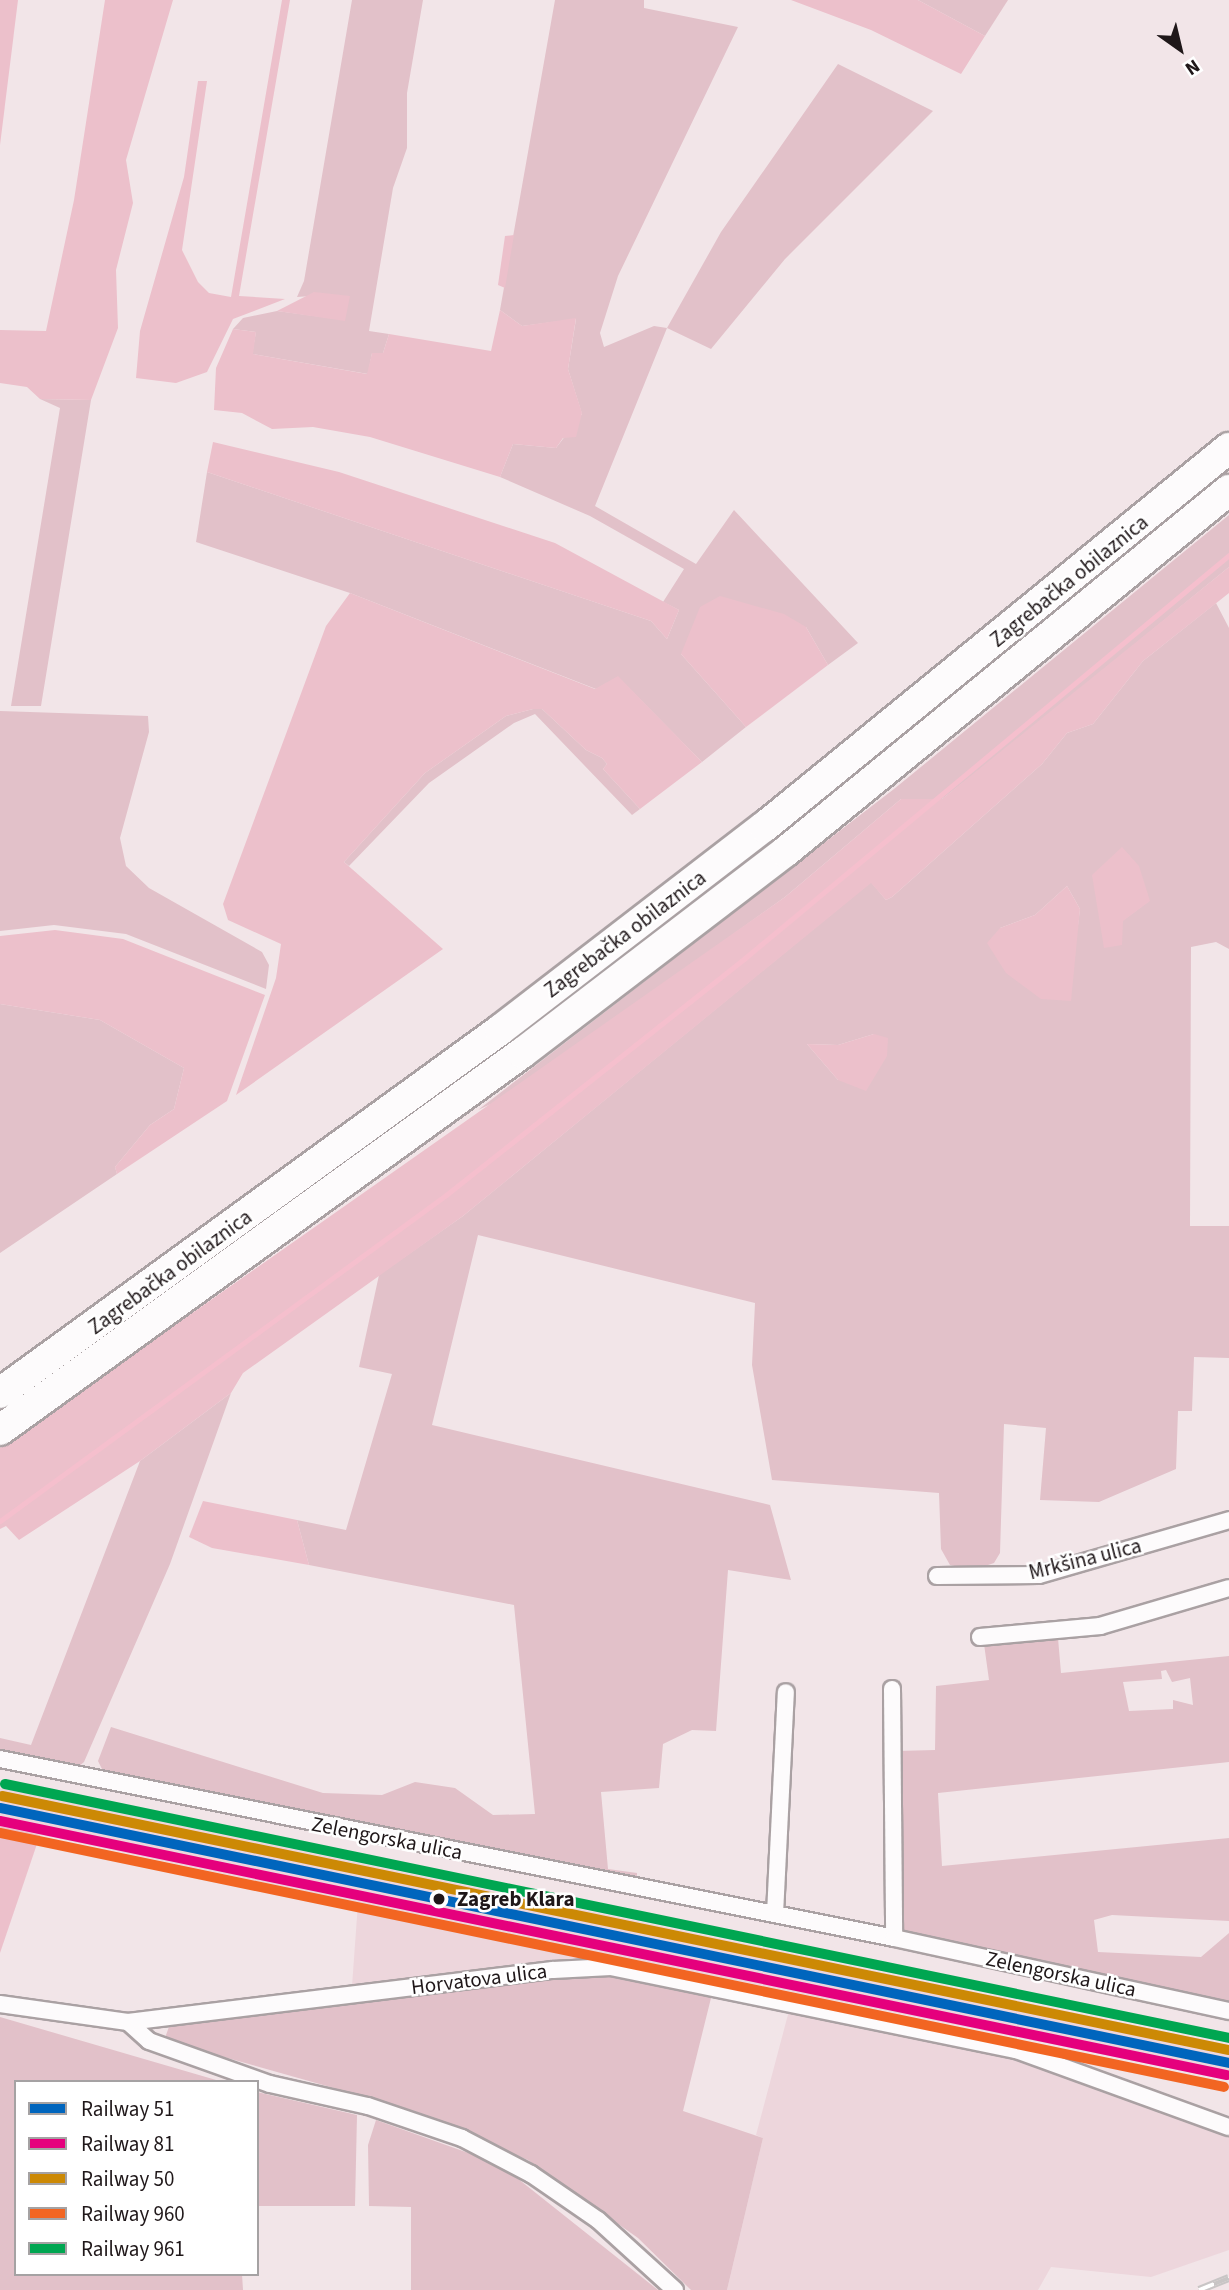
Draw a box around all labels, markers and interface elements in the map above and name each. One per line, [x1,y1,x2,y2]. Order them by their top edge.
north arrow [1145,14,1215,84]
text: N [1179,52,1205,82]
street label: Zagrebačka obilaznica [985,510,1153,652]
street label: Zagrebačka obilaznica [539,865,711,1003]
street label: Zagrebačka obilaznica [83,1204,257,1340]
street label: Mrkšina ulica [1026,1533,1144,1585]
street label: Zelengorska ulica [309,1811,465,1865]
place label: Zagreb Klara [457,1886,574,1912]
marker: Zagreb Klara [428,1888,450,1910]
street label: Zelengorska ulica [984,1946,1138,2002]
street label: Horvatova ulica [410,1958,548,2000]
legend [14,2080,259,2276]
text: Railway 51 [81,2094,174,2124]
text: Railway 81 [81,2129,174,2159]
text: Railway 50 [81,2164,174,2194]
text: Railway 960 [81,2199,185,2229]
text: Railway 961 [81,2234,185,2264]

